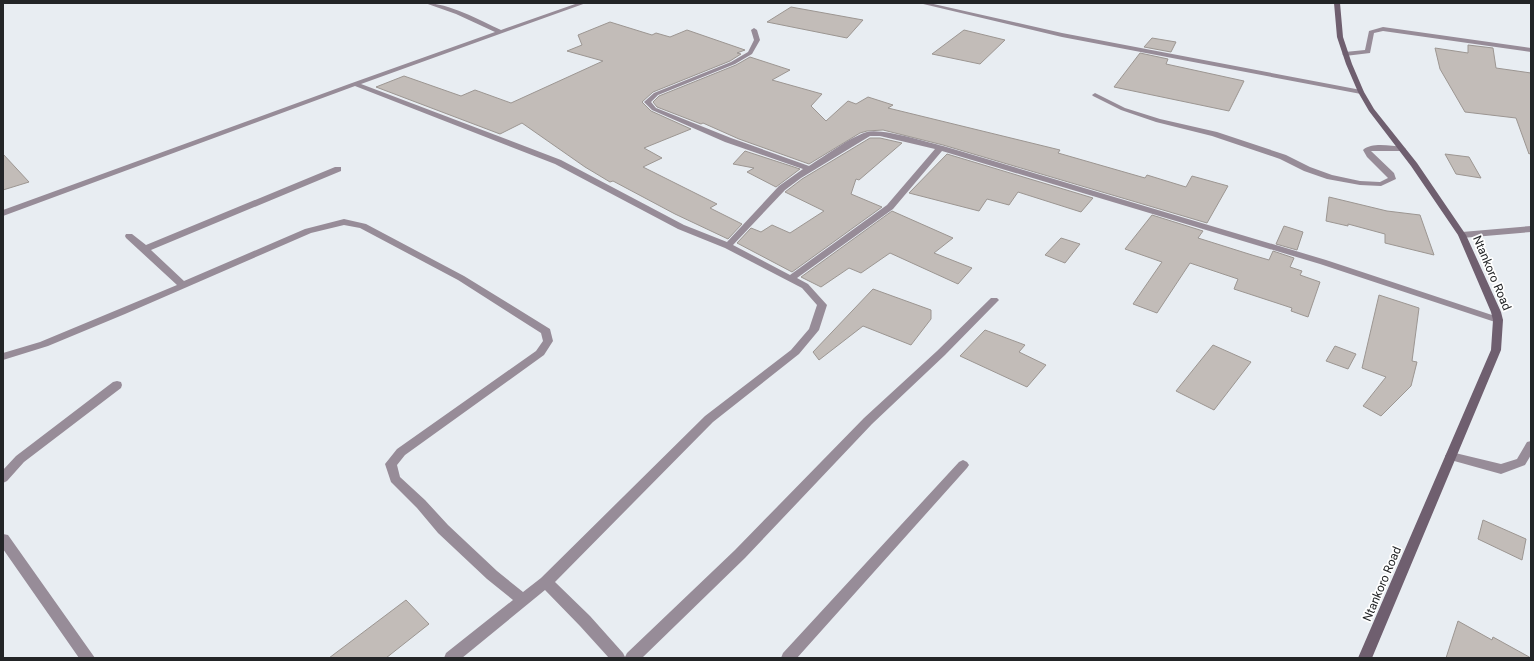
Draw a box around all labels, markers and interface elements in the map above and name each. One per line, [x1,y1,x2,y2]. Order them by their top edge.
street label: Ntankoro Road [1470,234,1514,312]
street label: Ntankoro Road [1360,545,1404,623]

